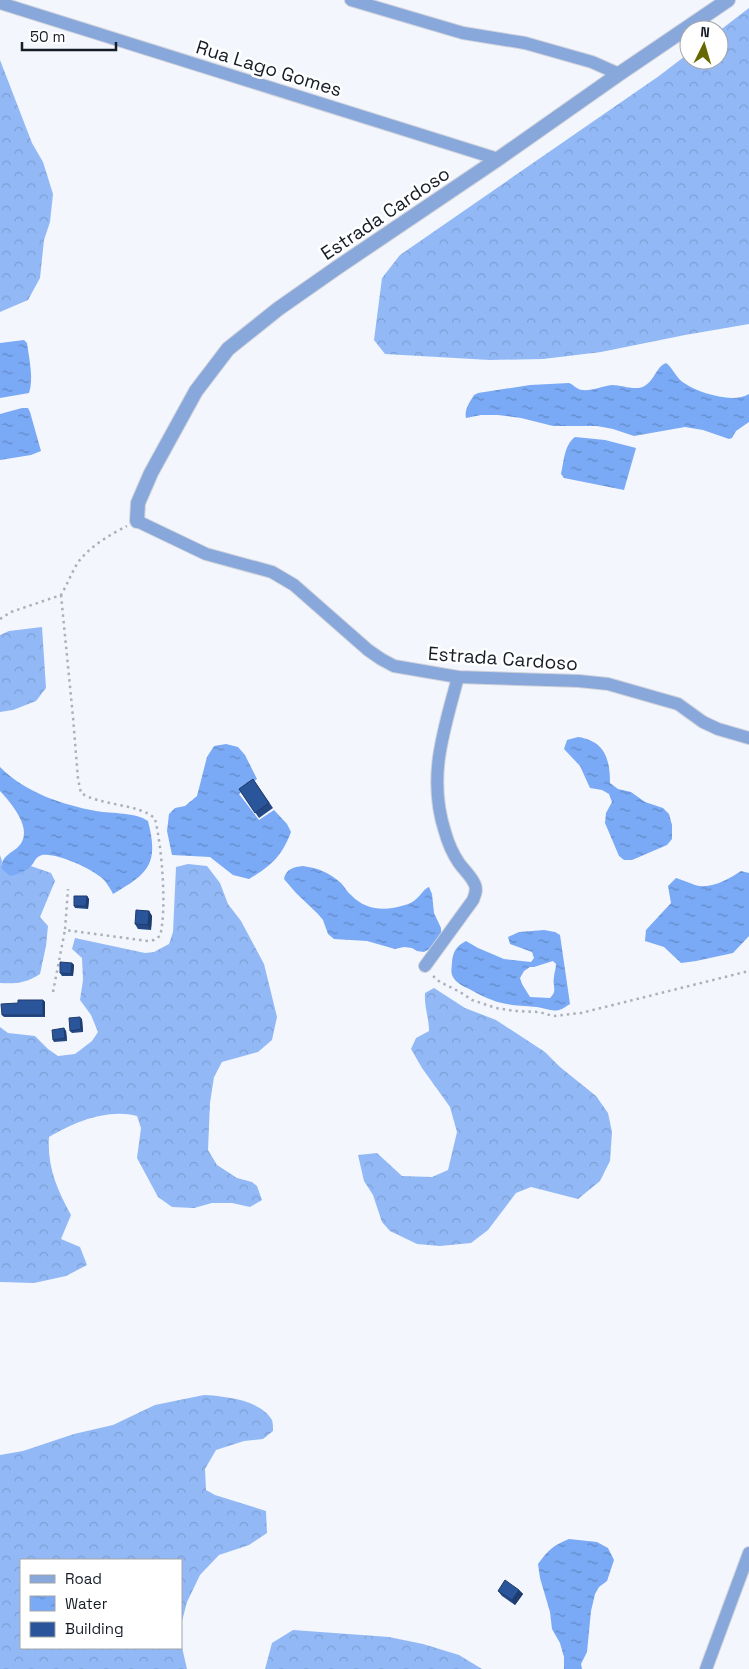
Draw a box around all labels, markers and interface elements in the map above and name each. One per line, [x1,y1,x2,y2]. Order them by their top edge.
scale bar [22,20,116,52]
north arrow [679,20,729,70]
text: N [700,23,711,41]
text: 50 m [30,27,65,46]
street label: Rua Lago Gomes [193,34,345,103]
street label: Estrada Cardoso [316,161,455,266]
street label: Estrada Cardoso [427,641,579,676]
legend [20,1559,182,1649]
text: Road [65,1569,102,1588]
text: Water [65,1594,108,1613]
text: Building [65,1619,124,1638]

